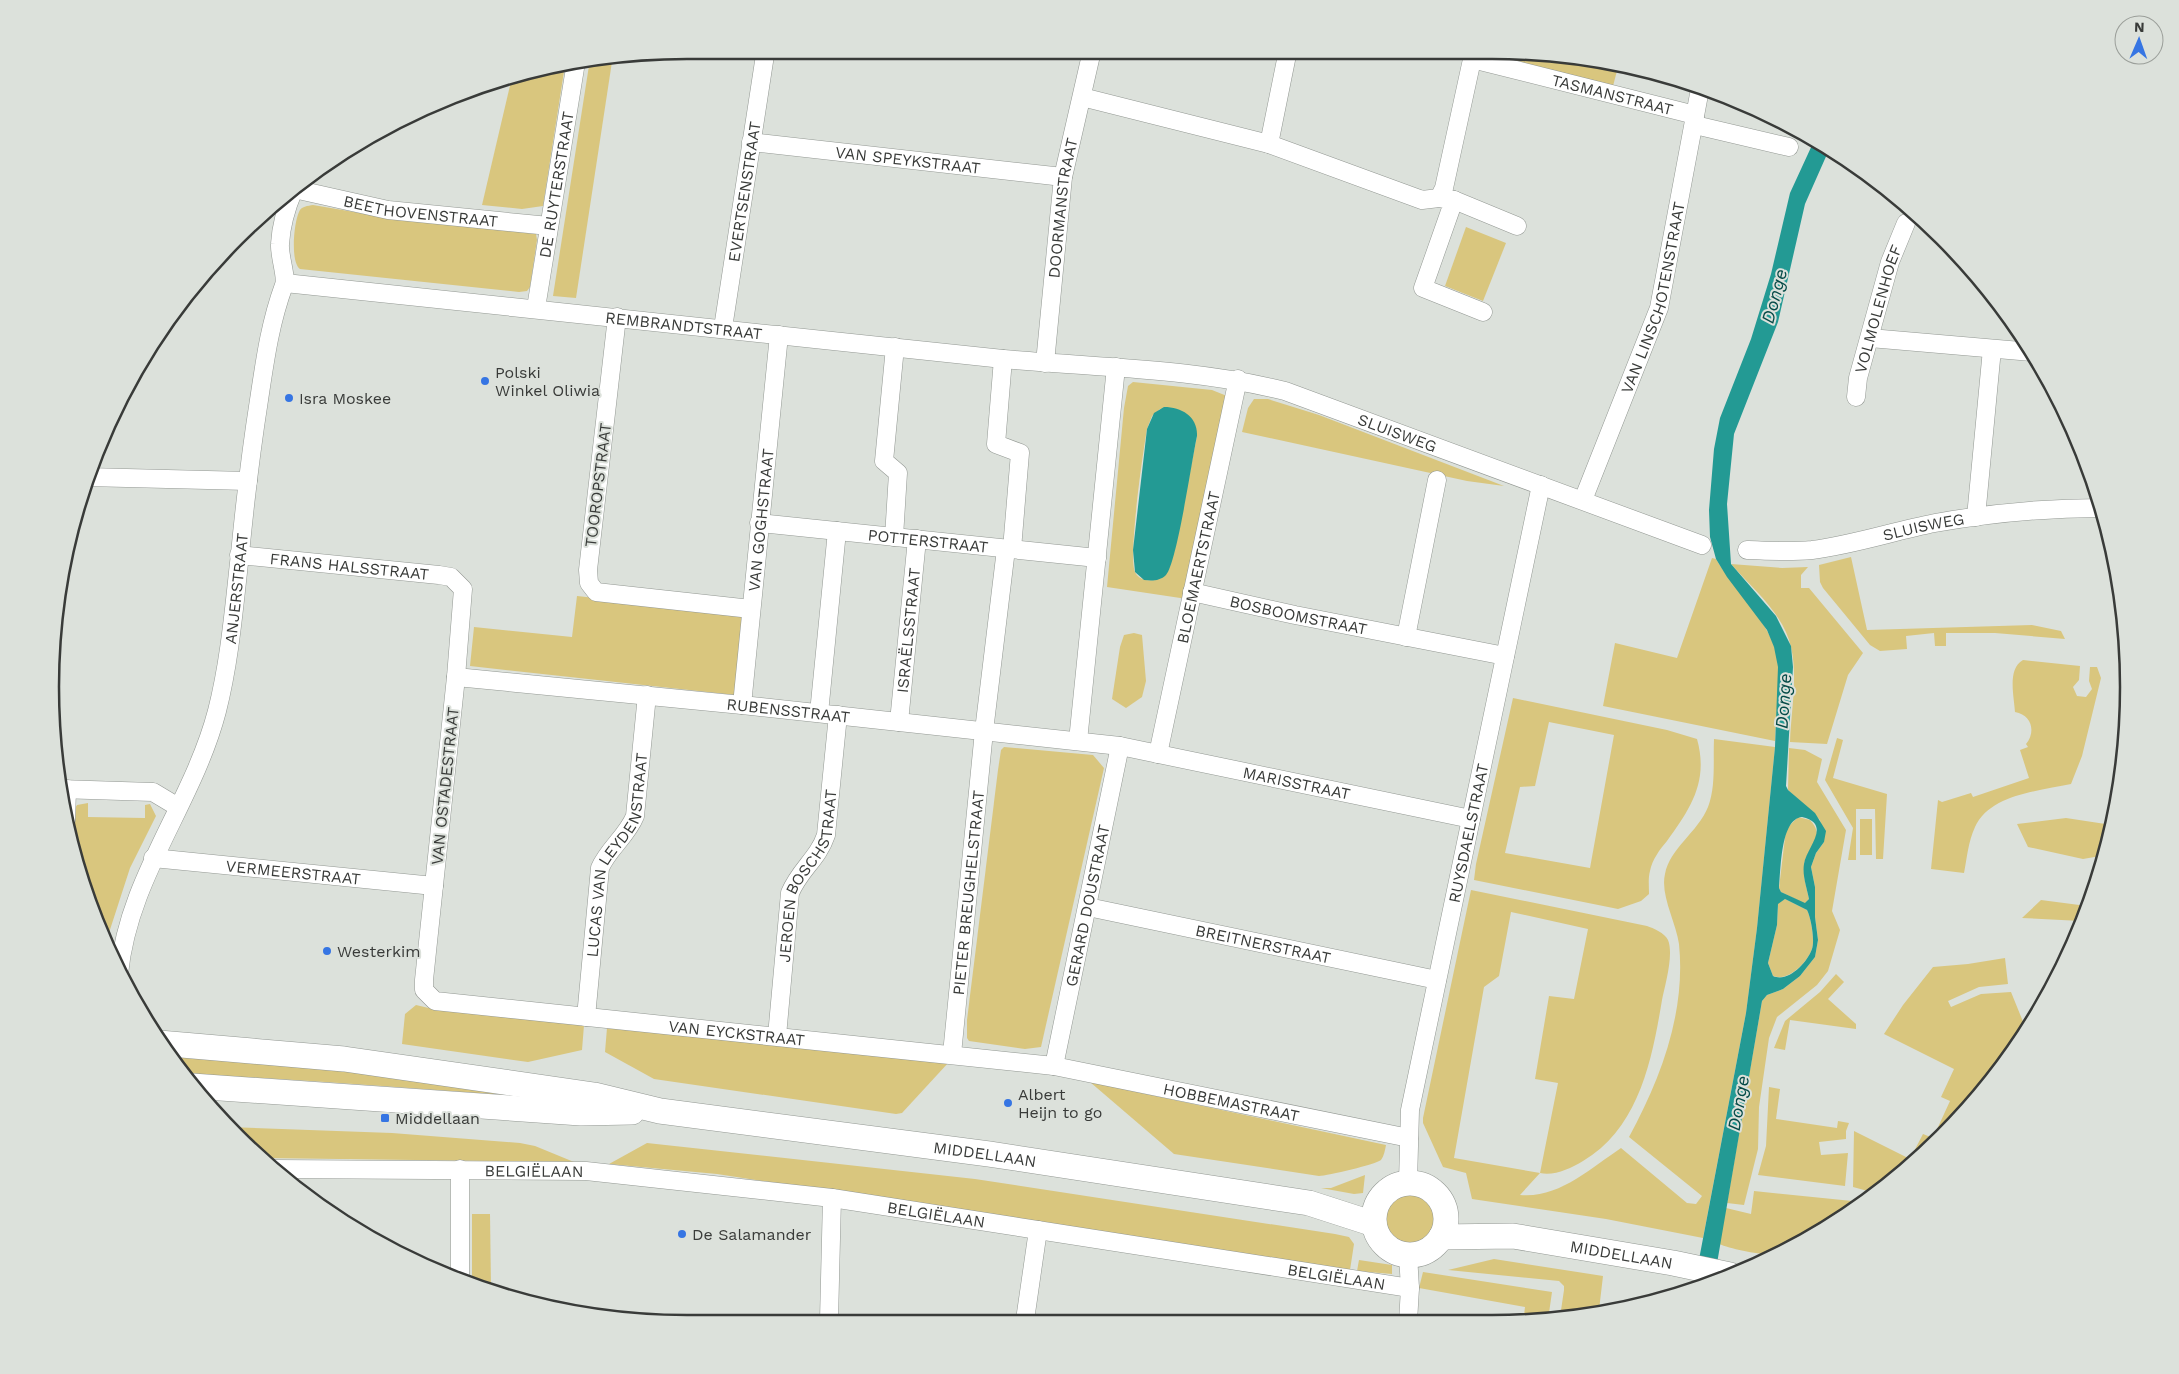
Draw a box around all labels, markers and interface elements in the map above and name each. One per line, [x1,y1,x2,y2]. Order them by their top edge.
north arrow [2114,15,2164,65]
text: N [2134,19,2145,35]
street label: TASMANSTRAAT [1550,70,1676,119]
street label: DE RUYTERSTRAAT [535,110,577,259]
street label: EVERTSENSTRAAT [724,120,764,263]
street label: DOORMANSTRAAT [1044,136,1081,279]
street label: VAN SPEYKSTRAAT [834,142,982,177]
street label: BEETHOVENSTRAAT [342,191,499,230]
street label: VAN LINSCHOTENSTRAAT [1617,200,1688,396]
street label: VOLMOLENHOEF [1850,242,1906,375]
water label: Donge [1757,266,1791,326]
street label: REMBRANDTSTRAAT [604,307,764,343]
place label: Polski Winkel Oliwia [495,363,600,400]
marker: Polski Winkel Oliwia [479,375,491,387]
place label: Isra Moskee [299,389,391,408]
marker: Isra Moskee [283,392,295,404]
street label: SLUISWEG [1355,409,1440,456]
street label: TOOROPSTRAAT [581,422,615,548]
street label: VAN GOGHSTRAAT [744,447,777,592]
street label: BLOEMAERTSTRAAT [1172,489,1223,645]
street label: SLUISWEG [1881,509,1966,544]
street label: POTTERSTRAAT [867,525,990,556]
street label: ANJERSTRAAT [220,532,252,645]
street label: FRANS HALSSTRAAT [269,549,430,583]
street label: ISRAËLSSTRAAT [892,567,924,694]
street label: BOSBOOMSTRAAT [1228,591,1369,638]
water label: Donge [1771,673,1795,729]
street label: RUBENSSTRAAT [726,694,851,726]
street label: VAN OSTADESTRAAT [427,706,463,866]
street label: LUCAS VAN LEYDENSTRAAT [582,752,651,958]
street label: RUYSDAELSTRAAT [1444,761,1492,905]
street label: MARISSTRAAT [1241,762,1352,803]
street label: JEROEN BOSCHSTRAAT [774,788,840,963]
street label: PIETER BREUGHELSTRAAT [948,789,988,996]
street label: GERARD DOUSTRAAT [1061,822,1113,988]
street label: VERMEERSTRAAT [225,856,362,888]
street label: BREITNERSTRAAT [1194,920,1333,967]
place label: Westerkim [337,942,421,961]
marker: Westerkim [321,945,333,957]
street label: VAN EYCKSTRAAT [668,1016,806,1049]
water label: Donge [1723,1074,1753,1132]
street label: HOBBEMASTRAAT [1162,1079,1301,1125]
place label: Albert Heijn to go [1018,1085,1102,1122]
marker: Albert Heijn to go [1002,1097,1014,1109]
place label: Middellaan [395,1109,480,1128]
marker: Middellaan [379,1112,391,1124]
street label: MIDDELLAAN [932,1137,1038,1171]
street label: BELGIËLAAN [484,1161,583,1180]
street label: BELGIËLAAN [886,1197,987,1231]
place label: De Salamander [692,1225,812,1244]
marker: De Salamander [676,1228,688,1240]
street label: MIDDELLAAN [1569,1236,1674,1272]
street label: BELGIËLAAN [1286,1260,1387,1294]

